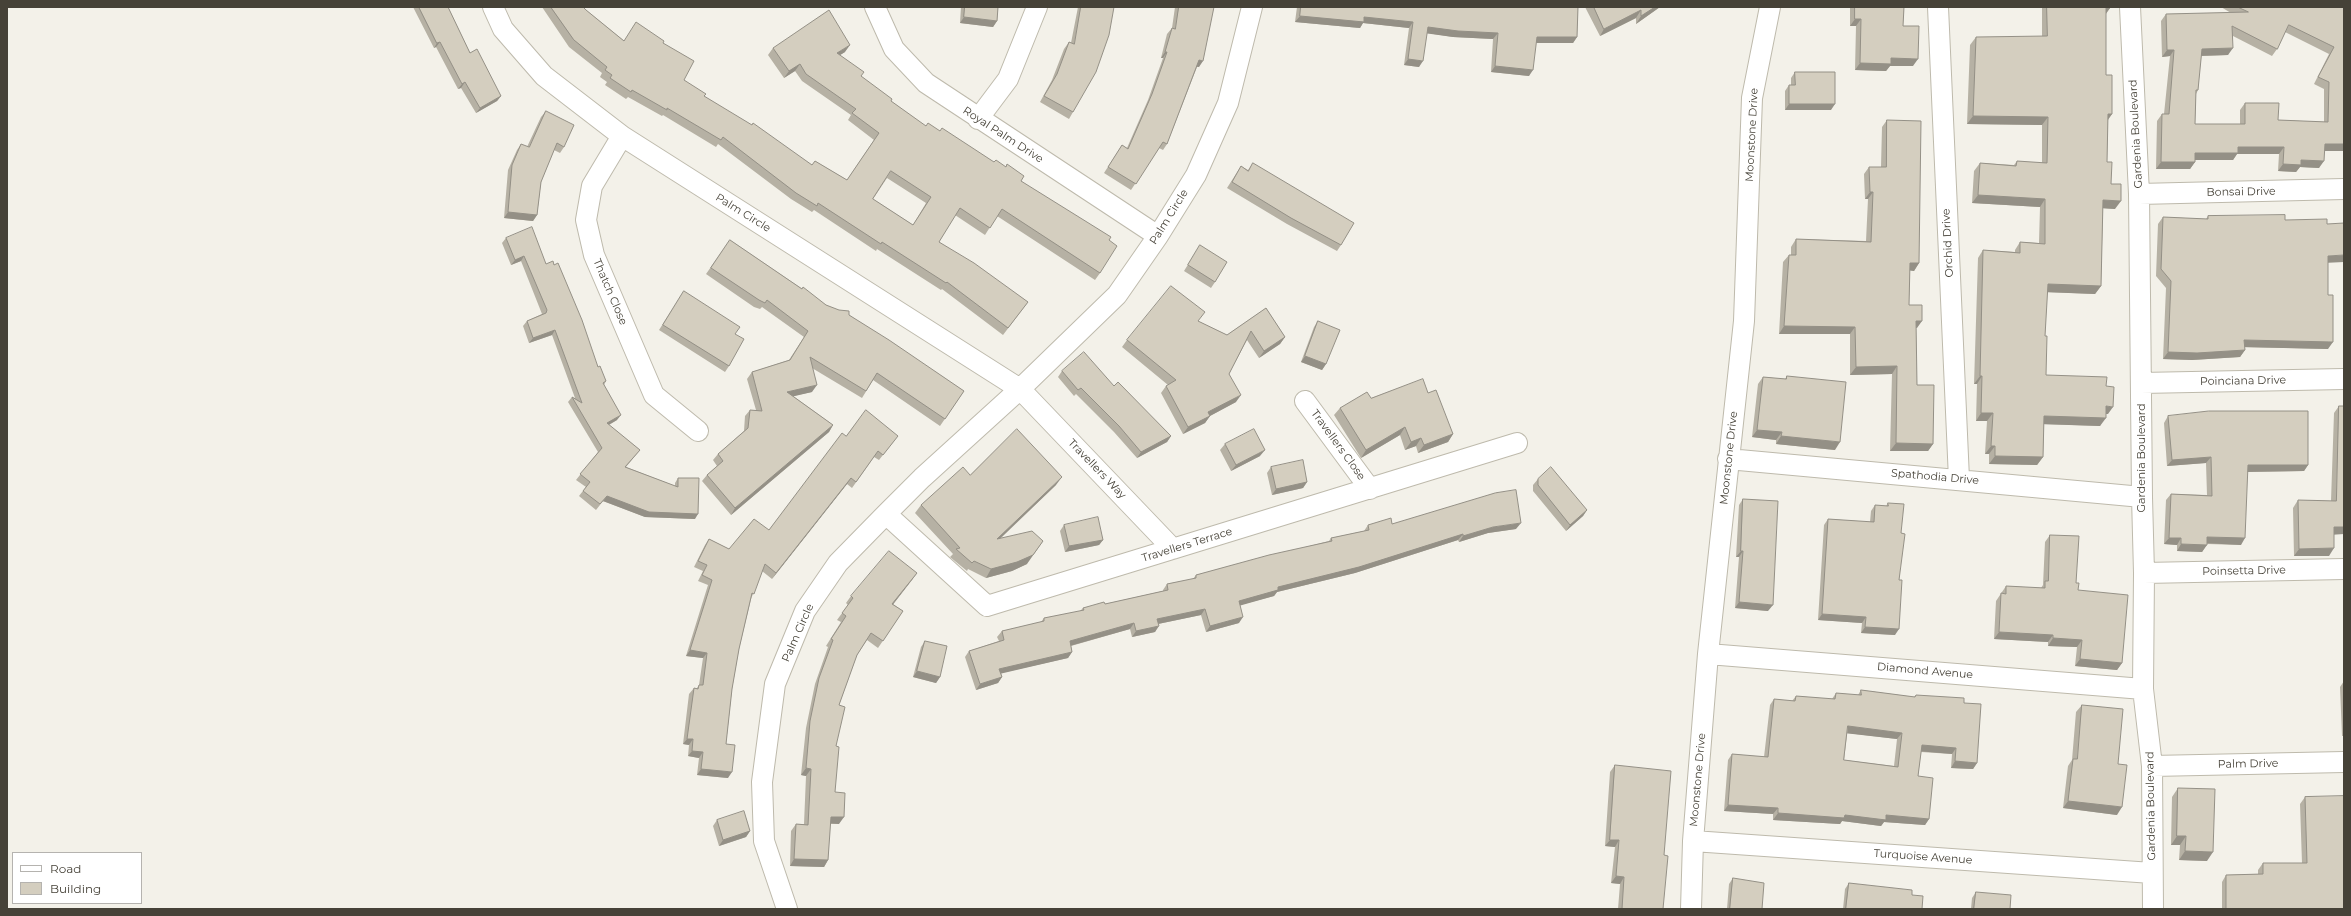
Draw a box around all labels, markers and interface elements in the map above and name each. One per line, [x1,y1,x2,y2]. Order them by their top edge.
street label: Gardenia Boulevard [2127,79,2145,189]
street label: Moonstone Drive [1743,88,1761,182]
street label: Royal Palm Drive [960,104,1046,166]
street label: Bonsai Drive [2206,185,2276,199]
street label: Palm Circle [1147,187,1191,247]
street label: Palm Circle [713,191,773,235]
street label: Orchid Drive [1940,208,1956,278]
street label: Thatch Close [590,257,630,327]
street label: Poinciana Drive [2200,374,2286,388]
street label: Gardenia Boulevard [2135,403,2149,513]
street label: Travellers Close [1308,407,1368,483]
street label: Moonstone Drive [1718,411,1740,505]
street label: Travellers Way [1065,436,1129,502]
street label: Spathodia Drive [1891,467,1979,487]
street label: Travellers Terrace [1140,525,1234,565]
street label: Poinsetta Drive [2202,564,2286,578]
street label: Palm Circle [779,602,817,664]
street label: Diamond Avenue [1876,660,1974,682]
street label: Moonstone Drive [1687,733,1709,827]
street label: Gardenia Boulevard [2143,751,2159,861]
street label: Palm Drive [2218,757,2278,771]
street label: Turquoise Avenue [1873,847,1973,867]
legend [12,852,142,904]
text: Road [50,861,81,876]
text: Building [50,881,101,896]

